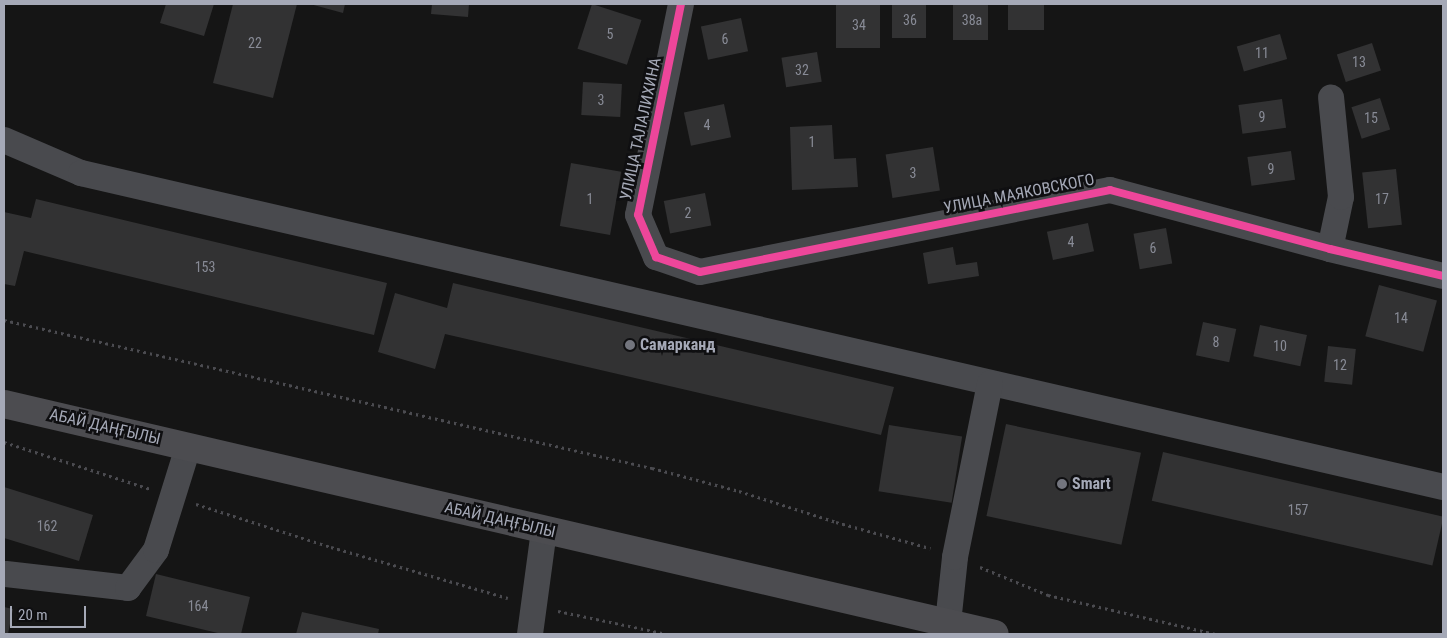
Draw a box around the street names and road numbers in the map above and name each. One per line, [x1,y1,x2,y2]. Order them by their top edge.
street label: УЛИЦА ТАЛАЛИХИНА [616,56,666,202]
street label: УЛИЦА МАЯКОВСКОГО [942,170,1096,218]
street label: АБАЙ ДАҢҒЫЛЫ [48,405,162,449]
street label: АБАЙ ДАҢҒЫЛЫ [443,498,557,542]

